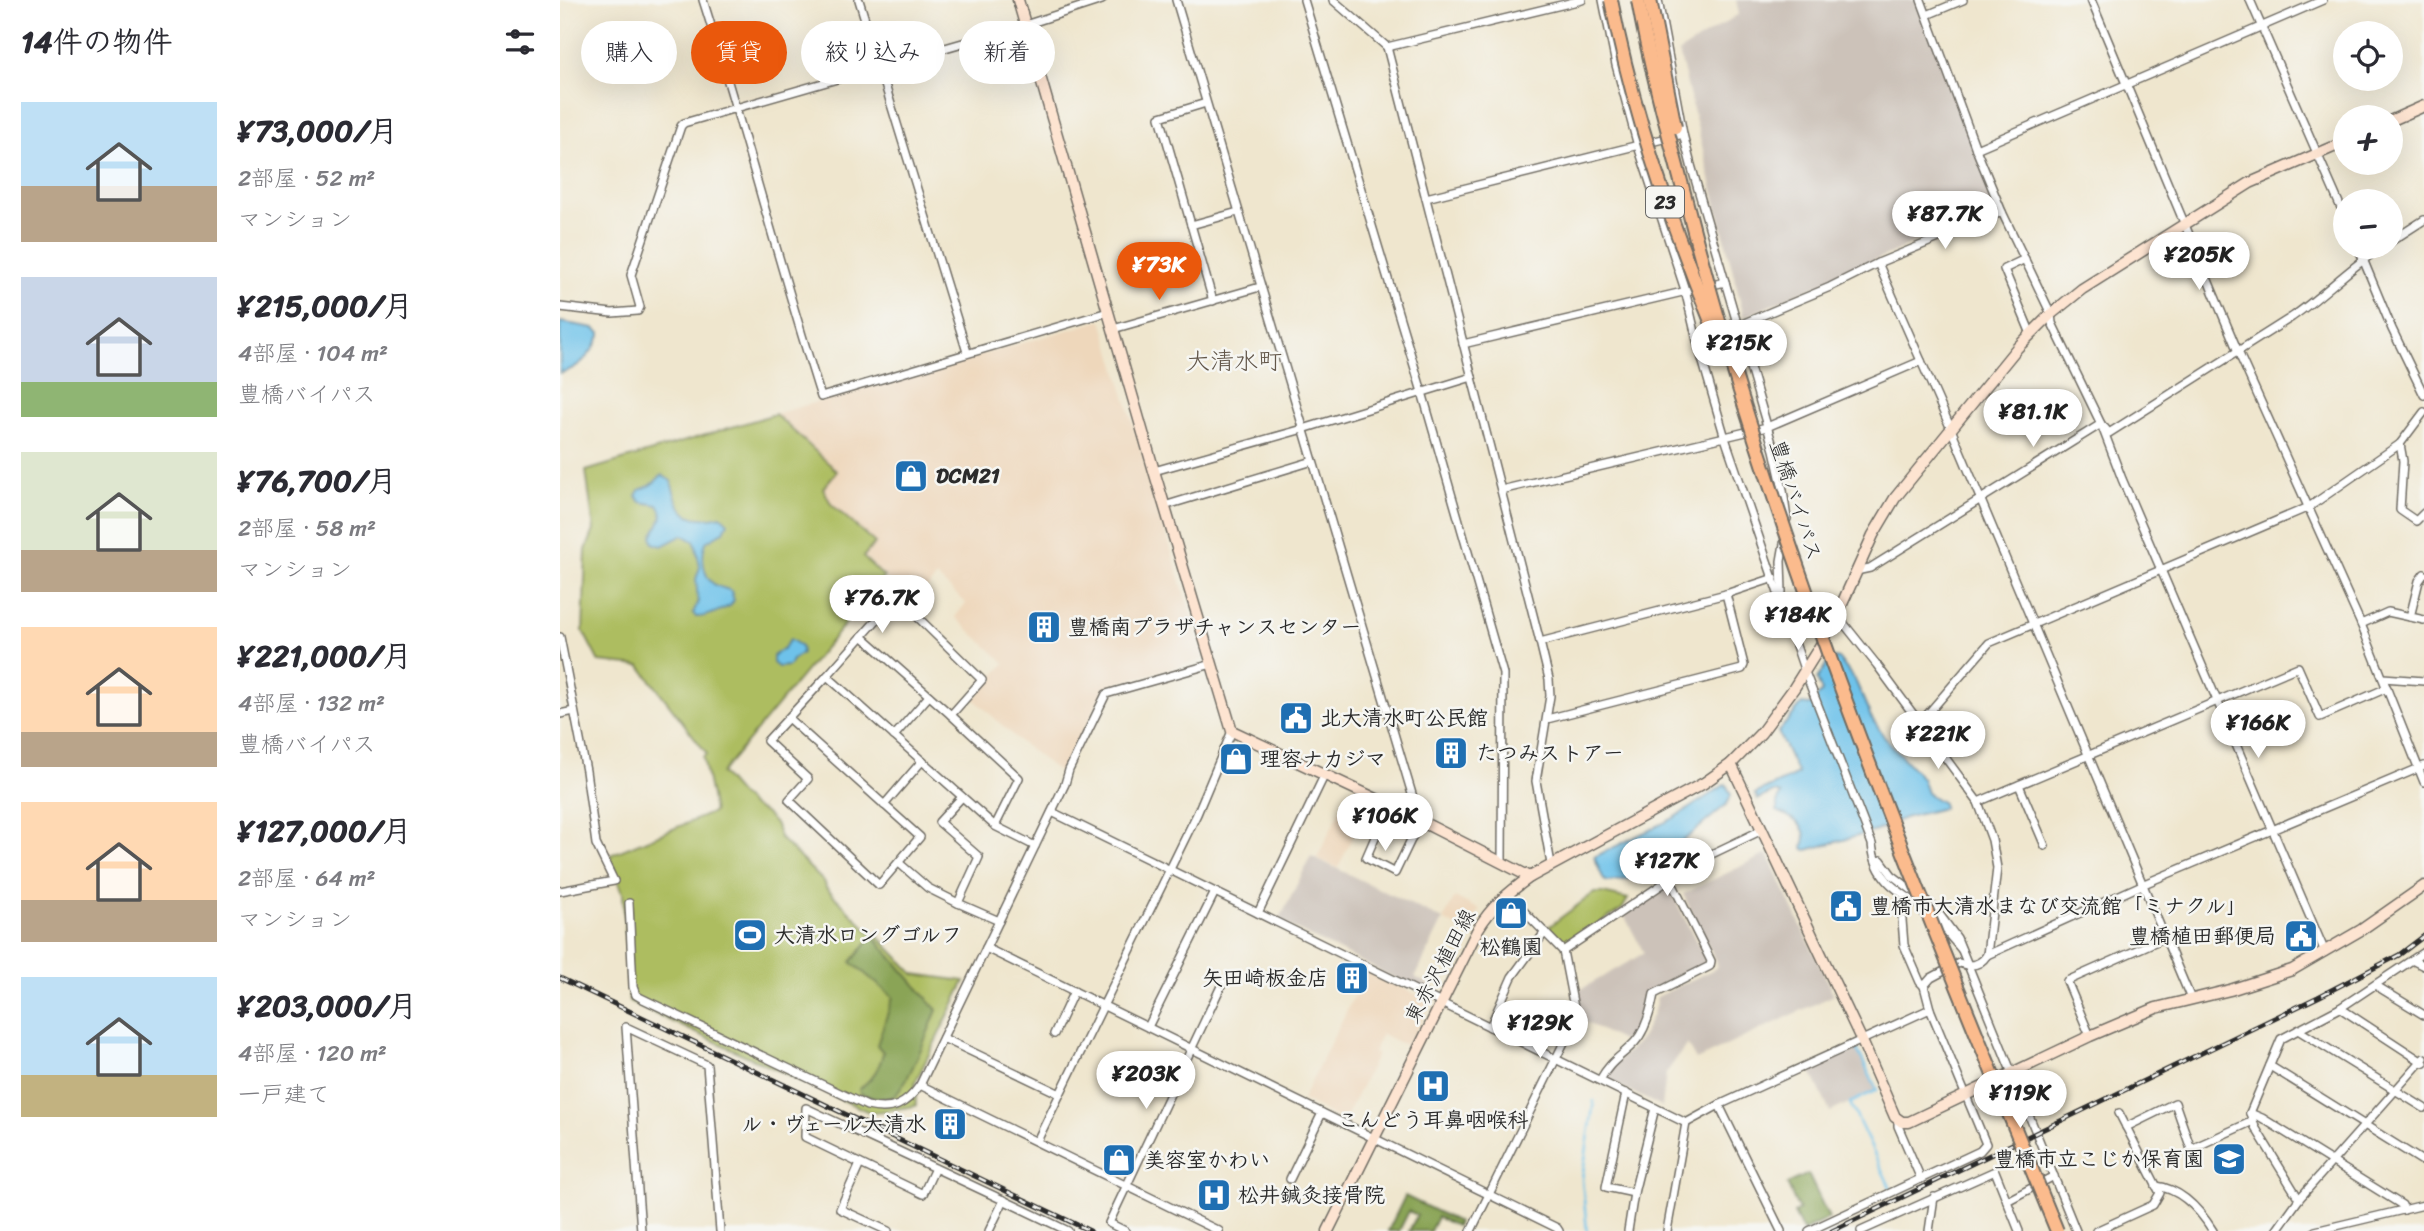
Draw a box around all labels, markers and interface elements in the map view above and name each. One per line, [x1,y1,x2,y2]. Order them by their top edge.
text: 14件の物件 [21,15,173,69]
chip: 購入 [581,21,677,84]
chip: 賃貸 [691,21,787,84]
chip: 絞り込み [801,21,945,84]
chip: 新着 [959,21,1055,84]
map controls [2333,21,2403,259]
button: locate [2333,21,2403,91]
icon: filters [501,23,539,61]
text: ¥73,000/月 [238,104,398,158]
button: + [2333,105,2403,175]
icon: home [77,130,161,214]
text: 2部屋 · 52 m² [238,158,375,199]
road number: 23 [1646,186,1684,218]
button: − [2333,189,2403,259]
pin: ¥87.7K [1888,191,2002,251]
text: ¥87.7K [1908,193,1982,234]
text: マンション [238,199,352,240]
pin: ¥205K [2150,232,2248,292]
text: ¥205K [2165,234,2233,275]
pin: ¥73K [1118,243,1200,302]
text: ¥73K [1133,244,1185,285]
text: ¥215,000/月 [238,279,413,333]
icon: home [77,305,161,389]
pin: ¥215K [1690,320,1788,380]
text: ¥215K [1707,322,1771,363]
text: 4部屋 · 104 m² [238,333,388,374]
district label: 大清水町 [1186,340,1282,382]
text: 豊橋バイパス [238,374,376,415]
pin: ¥81.1K [1976,390,2090,449]
text: ¥81.1K [1999,391,2067,432]
street label: 豊橋バイパス [1759,434,1833,566]
text: ¥76,700/月 [238,454,397,508]
shop icon: DCM21 [892,457,930,495]
place label: DCM21 [936,457,1000,495]
icon: home [77,480,161,564]
text: 2部屋 · 58 m² [238,508,376,549]
text: マンション [238,549,352,590]
pin: ¥76.7K [825,576,939,635]
text: ¥76.7K [845,577,919,618]
pin: ¥184K [1749,592,1847,652]
text: ¥184K [1766,594,1830,635]
building icon: 豊橋南プラザチャンスセンター [1025,608,1063,646]
place label: 豊橋南プラザチャンスセンター [1068,608,1361,646]
text: ¥221,000/月 [238,629,412,683]
icon: home [77,655,161,739]
text: 4部屋 · 132 m² [238,683,385,724]
public building icon: 北大清水町公民館 [1277,699,1315,737]
place label: 北大清水町公民館 [1320,699,1488,737]
pin: ¥166K [2209,700,2307,760]
text: ¥166K [2227,702,2289,743]
pin: ¥221K [1889,712,1987,771]
text: ¥221K [1906,713,1970,754]
text: 豊橋バイパス [238,724,376,765]
building icon: たつみストアー [1432,734,1470,772]
place label: たつみストアー [1476,734,1624,772]
shop icon: 理容ナカジマ [1217,740,1255,778]
place label: 理容ナカジマ [1260,740,1386,778]
pin: ¥106K [1336,794,1434,853]
text: ¥106K [1353,795,1417,836]
text: ¥127,000/月 [238,804,412,858]
icon: home [77,830,161,914]
pin: ¥127K [1618,838,1716,898]
text: ¥127K [1635,840,1699,881]
text: 2部屋 · 64 m² [238,858,376,899]
public building icon: 豊橋市大清水まなび交流館「ミナクル」 [1827,887,1865,925]
place label: 豊橋市大清水まなび交流館「ミナクル」 [1870,887,2247,925]
shop icon: 松鶴園 [1492,894,1530,932]
text: マンション [238,899,352,940]
street label: 東赤沢植田線 [1394,901,1486,1031]
sports icon: 大清水ロングゴルフ [731,916,769,954]
place label: 大清水ロングゴルフ [774,916,962,954]
place label: 豊橋植田郵便局 [2129,917,2276,955]
public building icon: 豊橋植田郵便局 [2282,917,2320,955]
place label: 松鶴園 [1480,928,1543,966]
place label: 矢田崎板金店 [1202,959,1328,997]
building icon: 矢田崎板金店 [1333,959,1371,997]
text: ¥203,000/月 [238,979,417,1033]
pin: ¥129K [1491,1000,1589,1060]
text: ¥129K [1508,1002,1572,1043]
icon: home [77,1005,161,1089]
text: 4部屋 · 120 m² [238,1033,387,1074]
pin: ¥203K [1097,1052,1195,1111]
text: ¥203K [1112,1053,1180,1094]
hospital icon: こんどう耳鼻咽喉科 [1414,1067,1452,1105]
pin: ¥119K [1971,1070,2069,1130]
text: ¥119K [1990,1072,2050,1113]
text: 一戸建て [238,1074,330,1115]
place label: こんどう耳鼻咽喉科 [1338,1101,1528,1139]
place label: ル・ヴェール大清水 [742,1105,926,1143]
building icon: ル・ヴェール大清水 [931,1105,969,1143]
place label: 豊橋市立こじか保育園 [1994,1140,2204,1178]
school or university icon: 豊橋市立こじか保育園 [2210,1140,2248,1178]
shop icon: 美容室かわい [1100,1141,1138,1179]
place label: 美容室かわい [1144,1141,1270,1179]
hospital icon: 松井鍼灸接骨院 [1195,1176,1233,1214]
place label: 松井鍼灸接骨院 [1238,1176,1385,1214]

